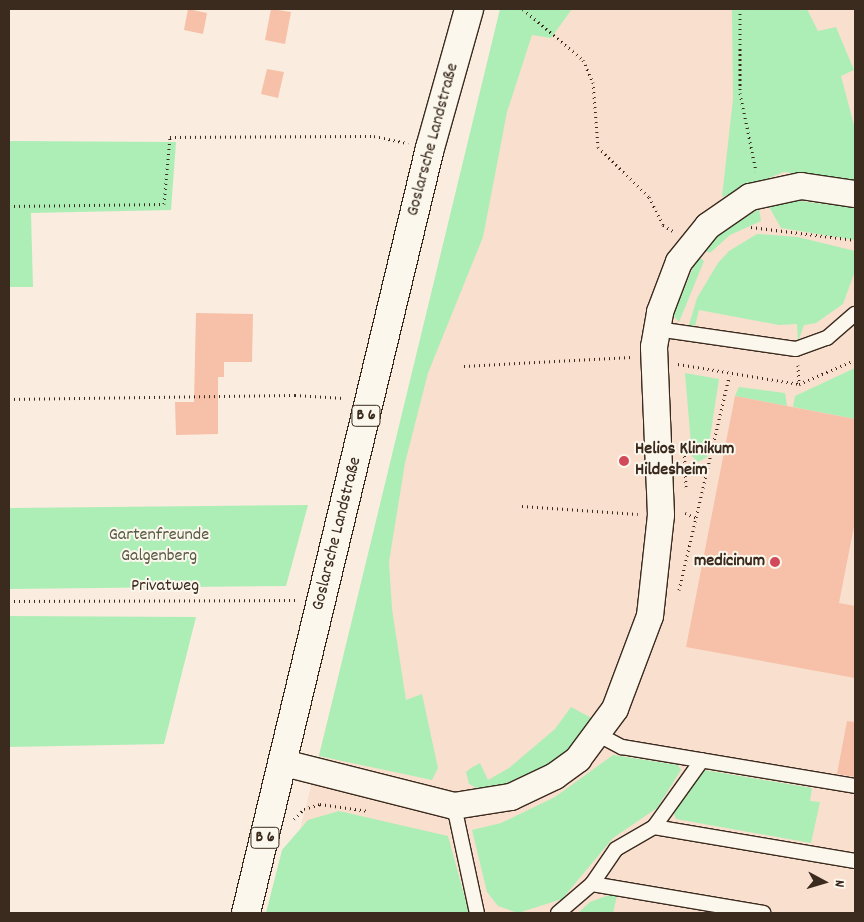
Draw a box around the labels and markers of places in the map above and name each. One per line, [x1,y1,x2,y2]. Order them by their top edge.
place label: Helios Klinikum Hildesheim [635,440,734,482]
marker: Helios Klinikum Hildesheim [617,454,631,468]
place label: medicinum [694,551,765,573]
marker: medicinum [769,556,781,568]

